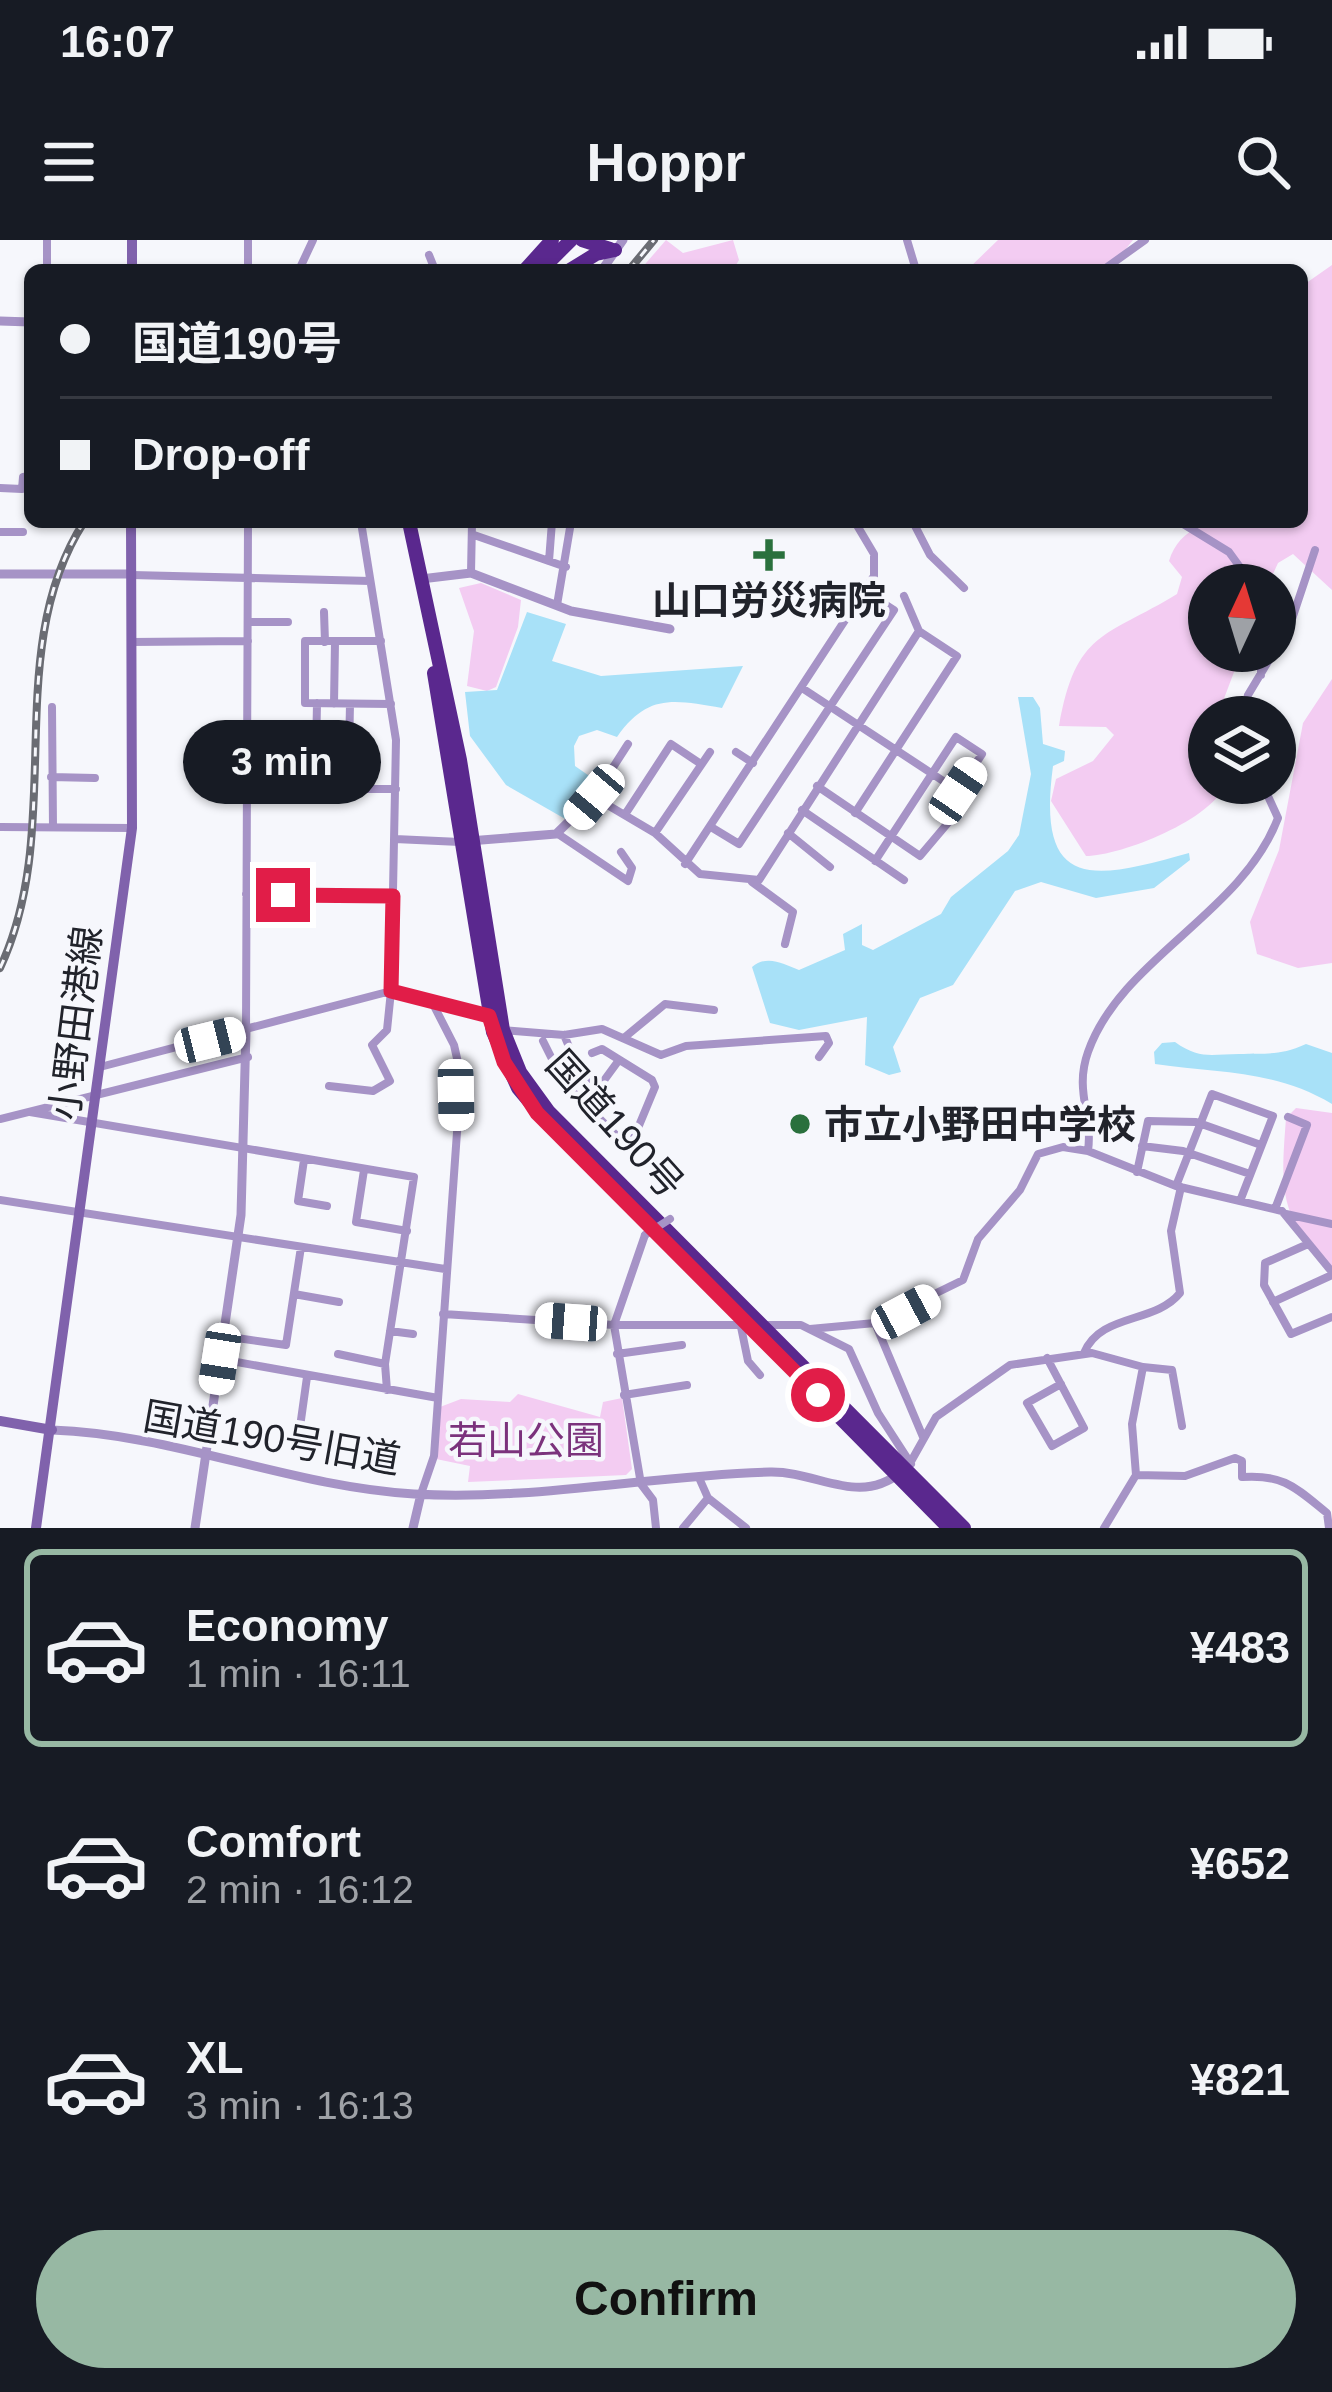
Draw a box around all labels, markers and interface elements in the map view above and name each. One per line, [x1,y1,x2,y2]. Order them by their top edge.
text: 16:07 [60,16,175,67]
icon: menu [36,129,102,195]
icon: search [1230,129,1296,195]
text: Hoppr [587,132,745,192]
text: 国道190号 [132,318,342,369]
text: Drop-off [132,429,309,480]
marker: 山口労災病院 [753,539,785,571]
north arrow [1188,564,1296,672]
map controls [1188,564,1296,804]
place label: 山口労災病院 [652,579,886,622]
button: layers [1188,696,1296,804]
callout: 3 min [184,721,382,805]
text: 3 min [231,740,333,783]
car [923,751,993,831]
car [557,758,631,836]
route end [256,868,310,922]
street label: 小野田港線 [43,924,109,1122]
car [171,1014,249,1066]
street label: 国道190号 [538,1042,692,1206]
car [437,1059,475,1131]
place label: 市立小野田中学校 [824,1103,1136,1146]
marker: 市立小野田中学校 [787,1111,813,1137]
car [866,1279,946,1345]
car [534,1302,608,1342]
car [197,1321,243,1397]
route start [791,1368,845,1422]
street label: 国道190号旧道 [140,1394,404,1482]
park label: 若山公園 [448,1419,604,1462]
icon: car [42,1594,150,1702]
text: Economy [186,1600,389,1651]
text: ¥483 [1190,1622,1290,1673]
text: 1 min · 16:11 [186,1652,411,1695]
icon: car [42,1810,150,1918]
text: Comfort [186,1816,361,1867]
text: ¥652 [1190,1838,1290,1889]
text: 2 min · 16:12 [186,1868,414,1911]
icon: car [42,2026,150,2134]
text: XL [186,2032,244,2083]
text: ¥821 [1190,2054,1290,2105]
text: 3 min · 16:13 [186,2084,414,2127]
button: Confirm [36,2230,1296,2368]

